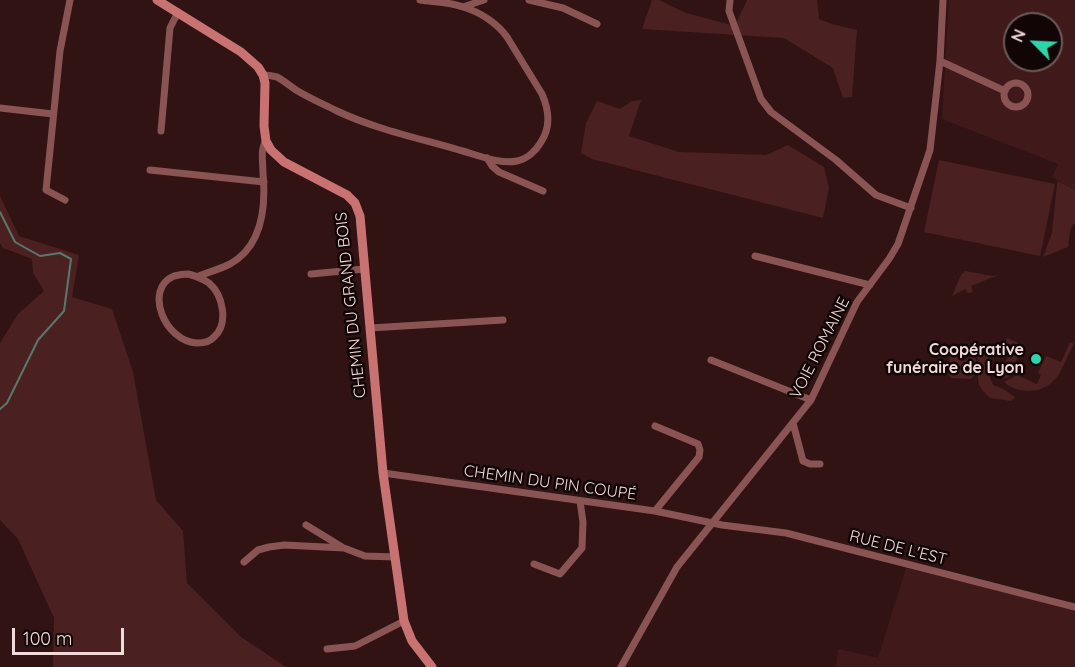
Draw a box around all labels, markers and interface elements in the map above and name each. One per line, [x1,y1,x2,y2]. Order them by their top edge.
north arrow [1003,12,1063,72]
text: N [1007,26,1030,45]
street label: CHEMIN DU GRAND BOIS [332,211,370,399]
street label: VOIE ROMAINE [786,294,854,402]
place label: Coopérative funéraire de Lyon [886,340,1024,378]
marker: Coopérative funéraire de Lyon [1029,352,1043,366]
street label: CHEMIN DU PIN COUPÉ [463,461,637,505]
street label: RUE DE L'EST [847,527,949,569]
scale bar [15,616,128,654]
text: 100 m [23,627,72,650]

